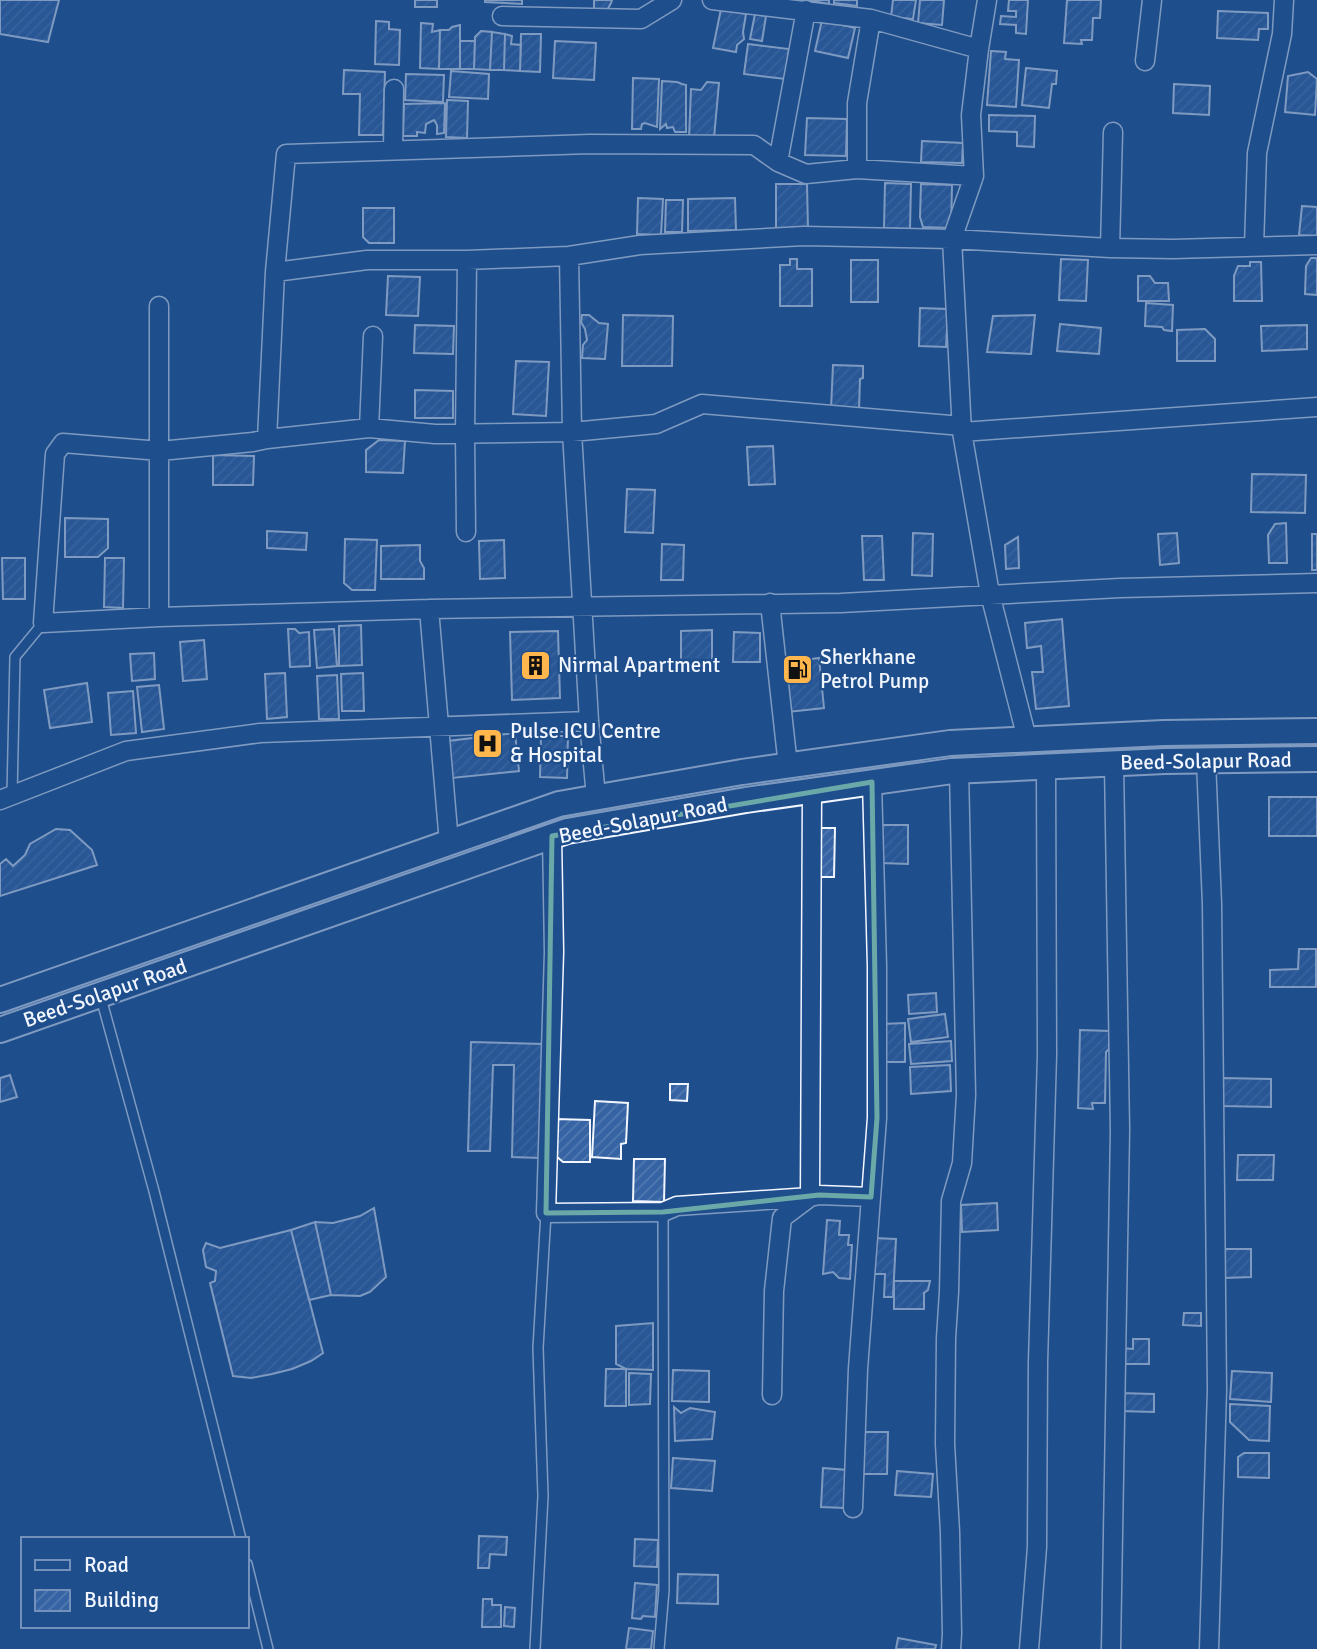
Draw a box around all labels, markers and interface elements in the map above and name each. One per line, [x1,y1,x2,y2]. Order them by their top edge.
place label: Sherkhane Petrol Pump [820,644,929,694]
building icon: Nirmal Apartment [518,648,552,682]
place label: Nirmal Apartment [558,652,720,678]
fuel station icon: Sherkhane Petrol Pump [780,652,814,686]
place label: Pulse ICU Centre & Hospital [510,718,661,768]
hospital icon: Pulse ICU Centre & Hospital [470,726,504,760]
street label: Beed-Solapur Road [1120,747,1292,775]
street label: Beed-Solapur Road [556,791,730,849]
street label: Beed-Solapur Road [20,953,190,1033]
legend [21,1537,248,1628]
text: Road [84,1552,129,1578]
text: Building [84,1587,159,1613]

